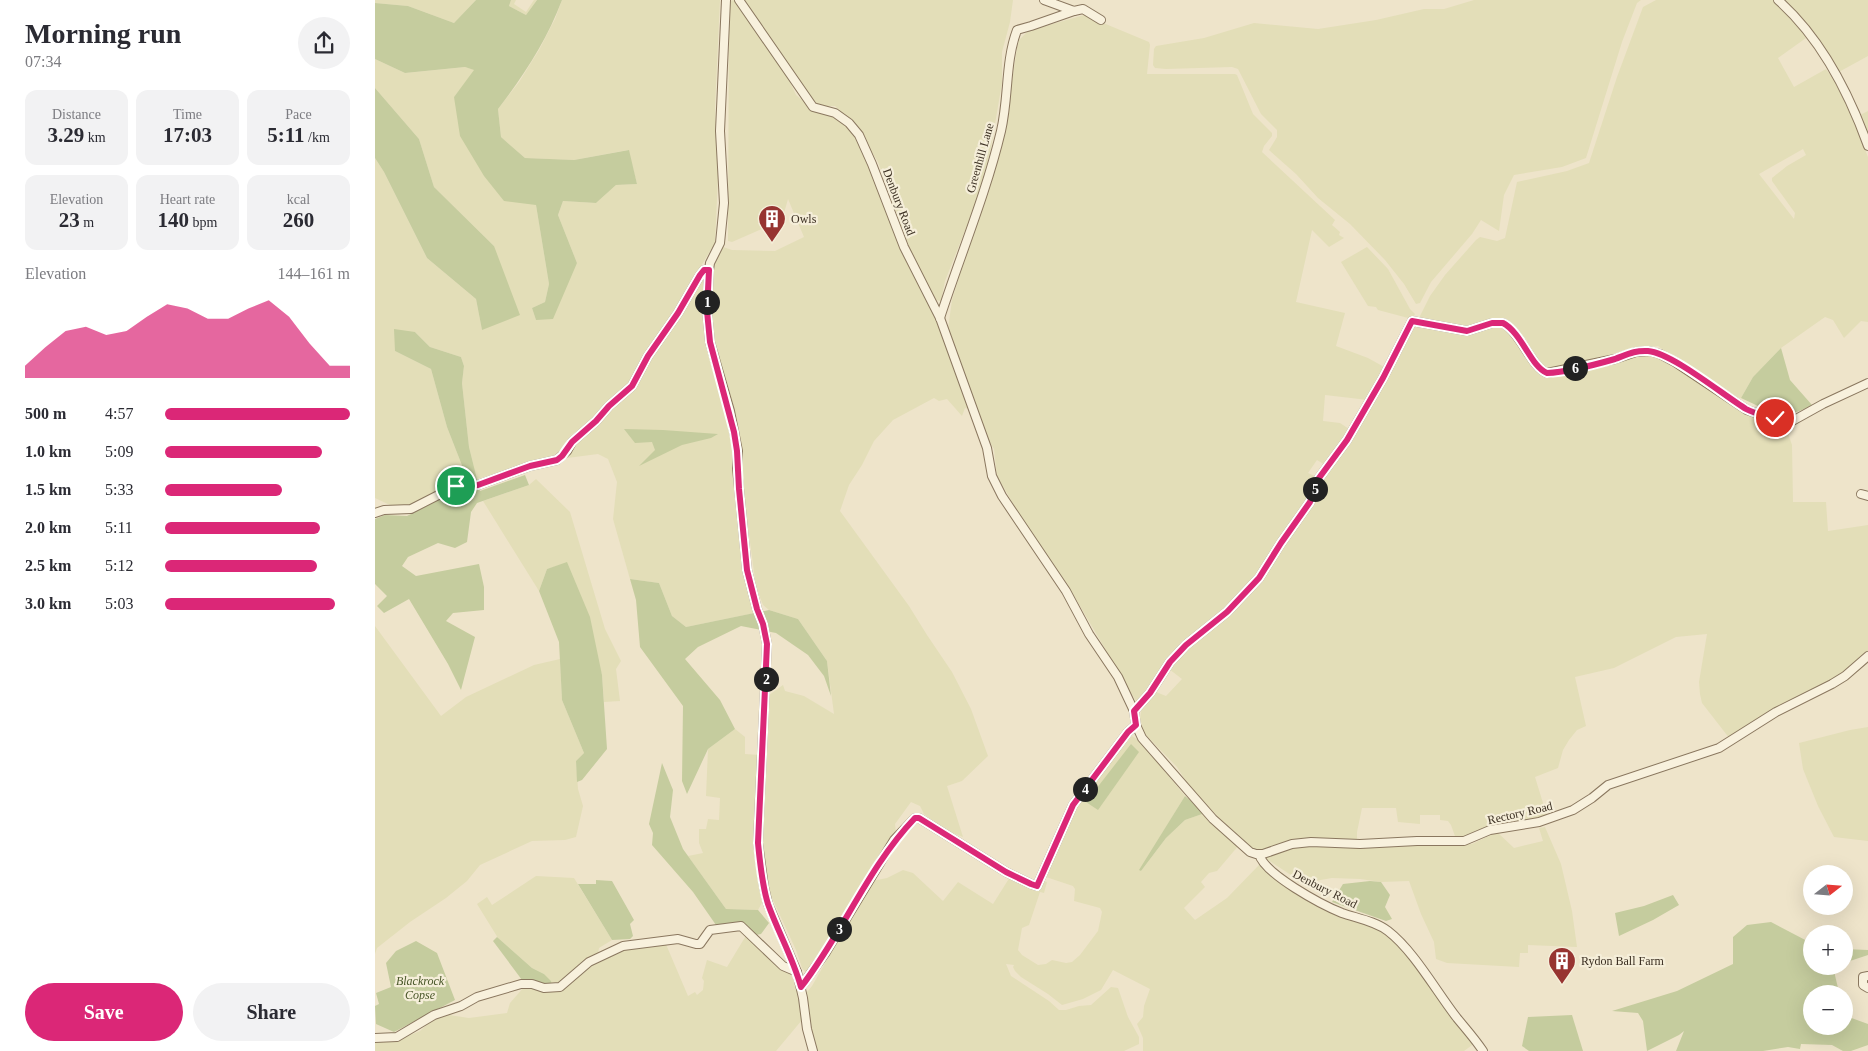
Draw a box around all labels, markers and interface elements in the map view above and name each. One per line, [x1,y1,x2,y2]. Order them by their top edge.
button: share [298,17,350,69]
text: Morning run [25,18,181,49]
text: 07:34 [25,53,61,70]
text: Distance [52,107,101,122]
text: Time [173,107,202,122]
text: Pace [285,107,312,122]
street label: Greenhill Lane [963,121,997,195]
text: 3.29 [47,123,84,147]
text: 17:03 [163,123,212,147]
text: 5:11 [267,123,305,147]
text: km [84,130,106,145]
text: /km [305,130,330,145]
street label: Denbury Road [880,167,918,237]
text: Elevation [50,192,103,207]
text: Heart rate [160,192,215,207]
text: kcal [287,192,310,207]
building icon: Owls [757,204,787,243]
text: 23 [59,208,80,232]
text: 140 [158,208,189,232]
text: 260 [283,208,314,232]
place label: Owls [791,212,817,226]
text: m [80,215,94,230]
text: bpm [189,215,217,230]
text: Elevation [25,265,86,282]
text: 144–161 m [278,265,350,282]
pin: 1 [695,290,719,314]
text: 1 [704,295,711,310]
pin: 6 [1563,356,1587,380]
text: 6 [1572,361,1579,376]
pin [1754,397,1796,439]
icon: check [1761,404,1789,432]
text: 500 m [25,405,66,422]
text: 4:57 [105,405,133,422]
text: 1.0 km [25,443,71,460]
text: 5:09 [105,443,133,460]
pin [435,465,477,507]
icon: arrive [442,472,470,500]
pin: 5 [1303,476,1327,502]
text: 1.5 km [25,481,71,498]
text: 5:33 [105,481,133,498]
text: 5 [1312,482,1319,497]
text: 2.0 km [25,519,71,536]
text: 5:11 [105,519,133,536]
text: 2.5 km [25,557,71,574]
text: 5:12 [105,557,133,574]
text: 3.0 km [25,595,71,612]
text: 5:03 [105,595,133,612]
pin: 2 [753,666,779,692]
text: 2 [763,672,770,687]
pin: 4 [1073,776,1097,802]
text: 4 [1082,782,1089,797]
street label: Rectory Road [1486,799,1554,827]
north arrow [1803,865,1853,915]
map controls [1803,865,1853,1035]
street label: Denbury Road [1290,867,1360,911]
pin: 3 [827,916,851,942]
text: 3 [836,922,843,937]
button: + [1803,925,1853,975]
building icon: Rydon Ball Farm [1547,946,1577,985]
place label: Rydon Ball Farm [1581,954,1665,968]
park label: Blackrock Copse [396,974,445,1002]
button: Save [25,983,183,1041]
button: Share [193,983,350,1041]
button: − [1803,985,1853,1035]

